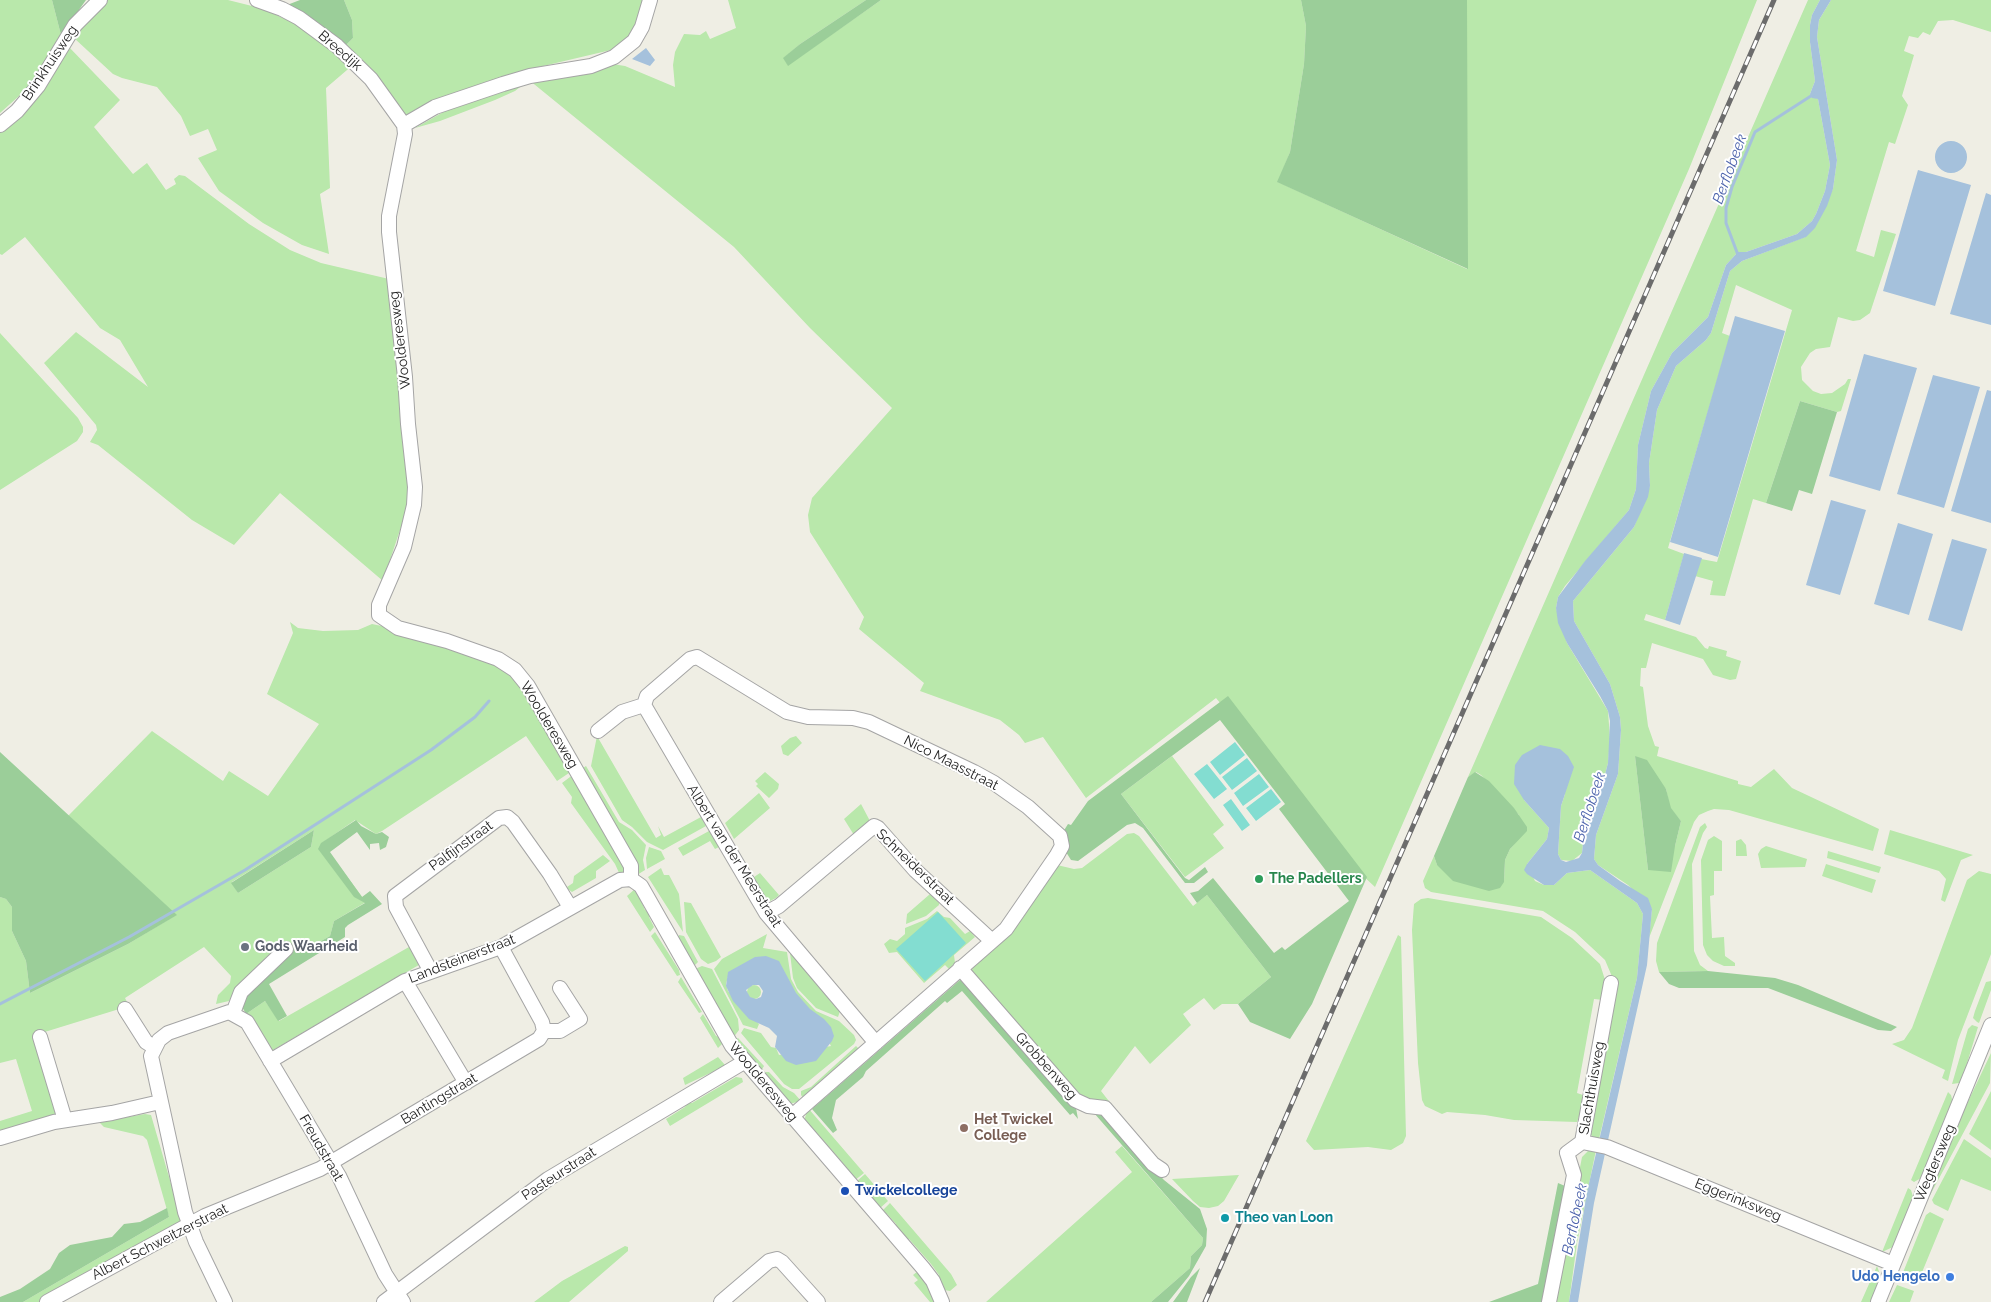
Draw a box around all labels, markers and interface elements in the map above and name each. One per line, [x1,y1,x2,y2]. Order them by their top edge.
street label: Brinkhuisweg [19,22,81,104]
street label: Breedijk [315,27,365,75]
water label: Berflobeek [1709,132,1751,206]
street label: Woolderesweg [386,290,414,390]
street label: Woolderesweg [516,678,582,772]
street label: Nico Maasstraat [901,732,1001,794]
water label: Berflobeek [1570,770,1610,844]
street label: Albert van der Meerstraat [683,782,785,930]
street label: Palfijnstraat [426,817,496,875]
street label: Schneiderstraat [873,826,957,908]
place label: The Padellers [1269,871,1362,887]
marker: The Padellers [1253,873,1265,885]
street label: Landsteinerstraat [406,931,518,987]
place label: Gods Waarheid [255,939,358,955]
marker: Gods Waarheid [239,941,251,953]
street label: Grobbenweg [1011,1029,1081,1103]
street label: Woolderesweg [725,1039,801,1125]
street label: Slachthuisweg [1576,1040,1608,1136]
street label: Bantingstraat [398,1070,480,1128]
street label: Freudstraat [295,1112,347,1184]
place label: Het Twickel College [974,1112,1053,1144]
marker: Het Twickel College [958,1122,970,1134]
street label: Wegtersweg [1911,1122,1959,1204]
street label: Pasteurstraat [519,1144,599,1204]
street label: Eggerinksweg [1692,1175,1784,1225]
water label: Berflobeek [1559,1182,1591,1256]
place label: Twickelcollege [855,1183,957,1199]
marker: Twickelcollege [839,1185,851,1197]
street label: Albert Schweitzerstraat [89,1200,231,1284]
place label: Theo van Loon [1235,1210,1333,1226]
marker: Theo van Loon [1219,1212,1231,1224]
place label: Udo Hengelo [1851,1269,1940,1285]
marker: Udo Hengelo [1944,1271,1956,1283]

